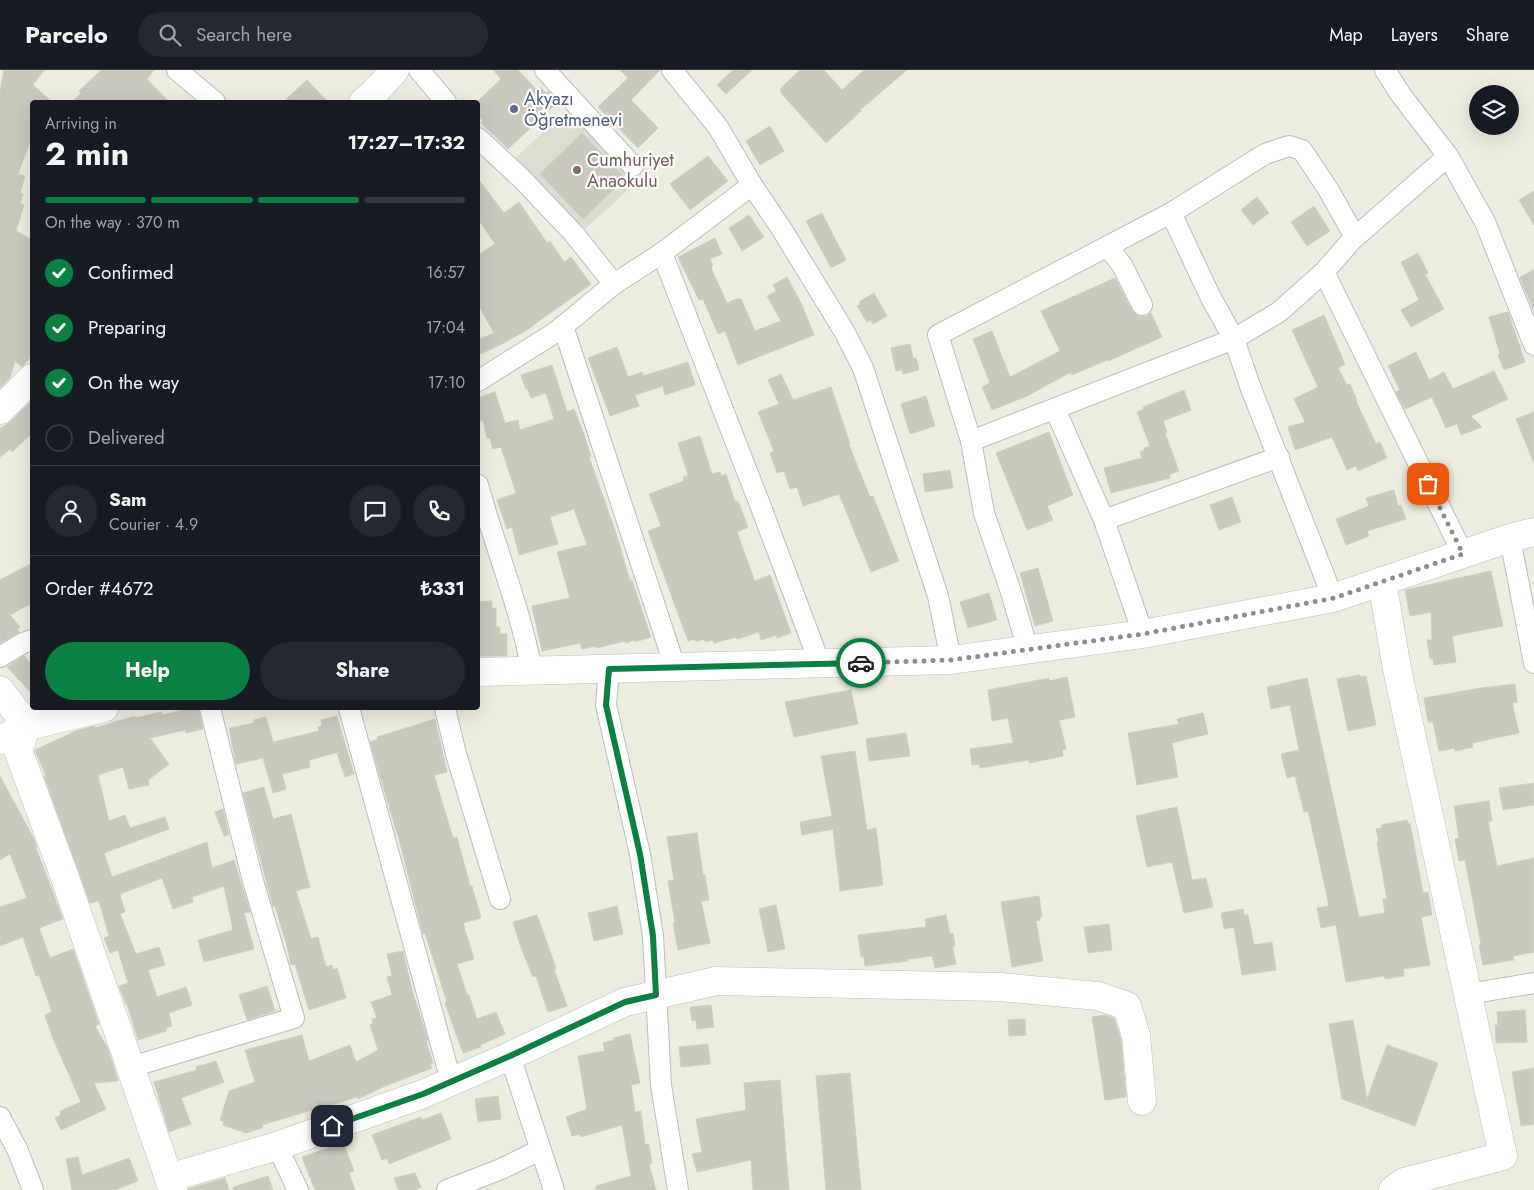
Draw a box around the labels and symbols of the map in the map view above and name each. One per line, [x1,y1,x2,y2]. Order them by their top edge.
place label: Akyazı Öğretmenevi [524,86,622,133]
marker: Akyazı Öğretmenevi [508,103,520,115]
place label: Cumhuriyet Anaokulu [587,147,674,194]
marker: Cumhuriyet Anaokulu [571,164,583,176]
pin [1407,463,1449,505]
courier [836,638,886,688]
pin [311,1105,353,1147]

